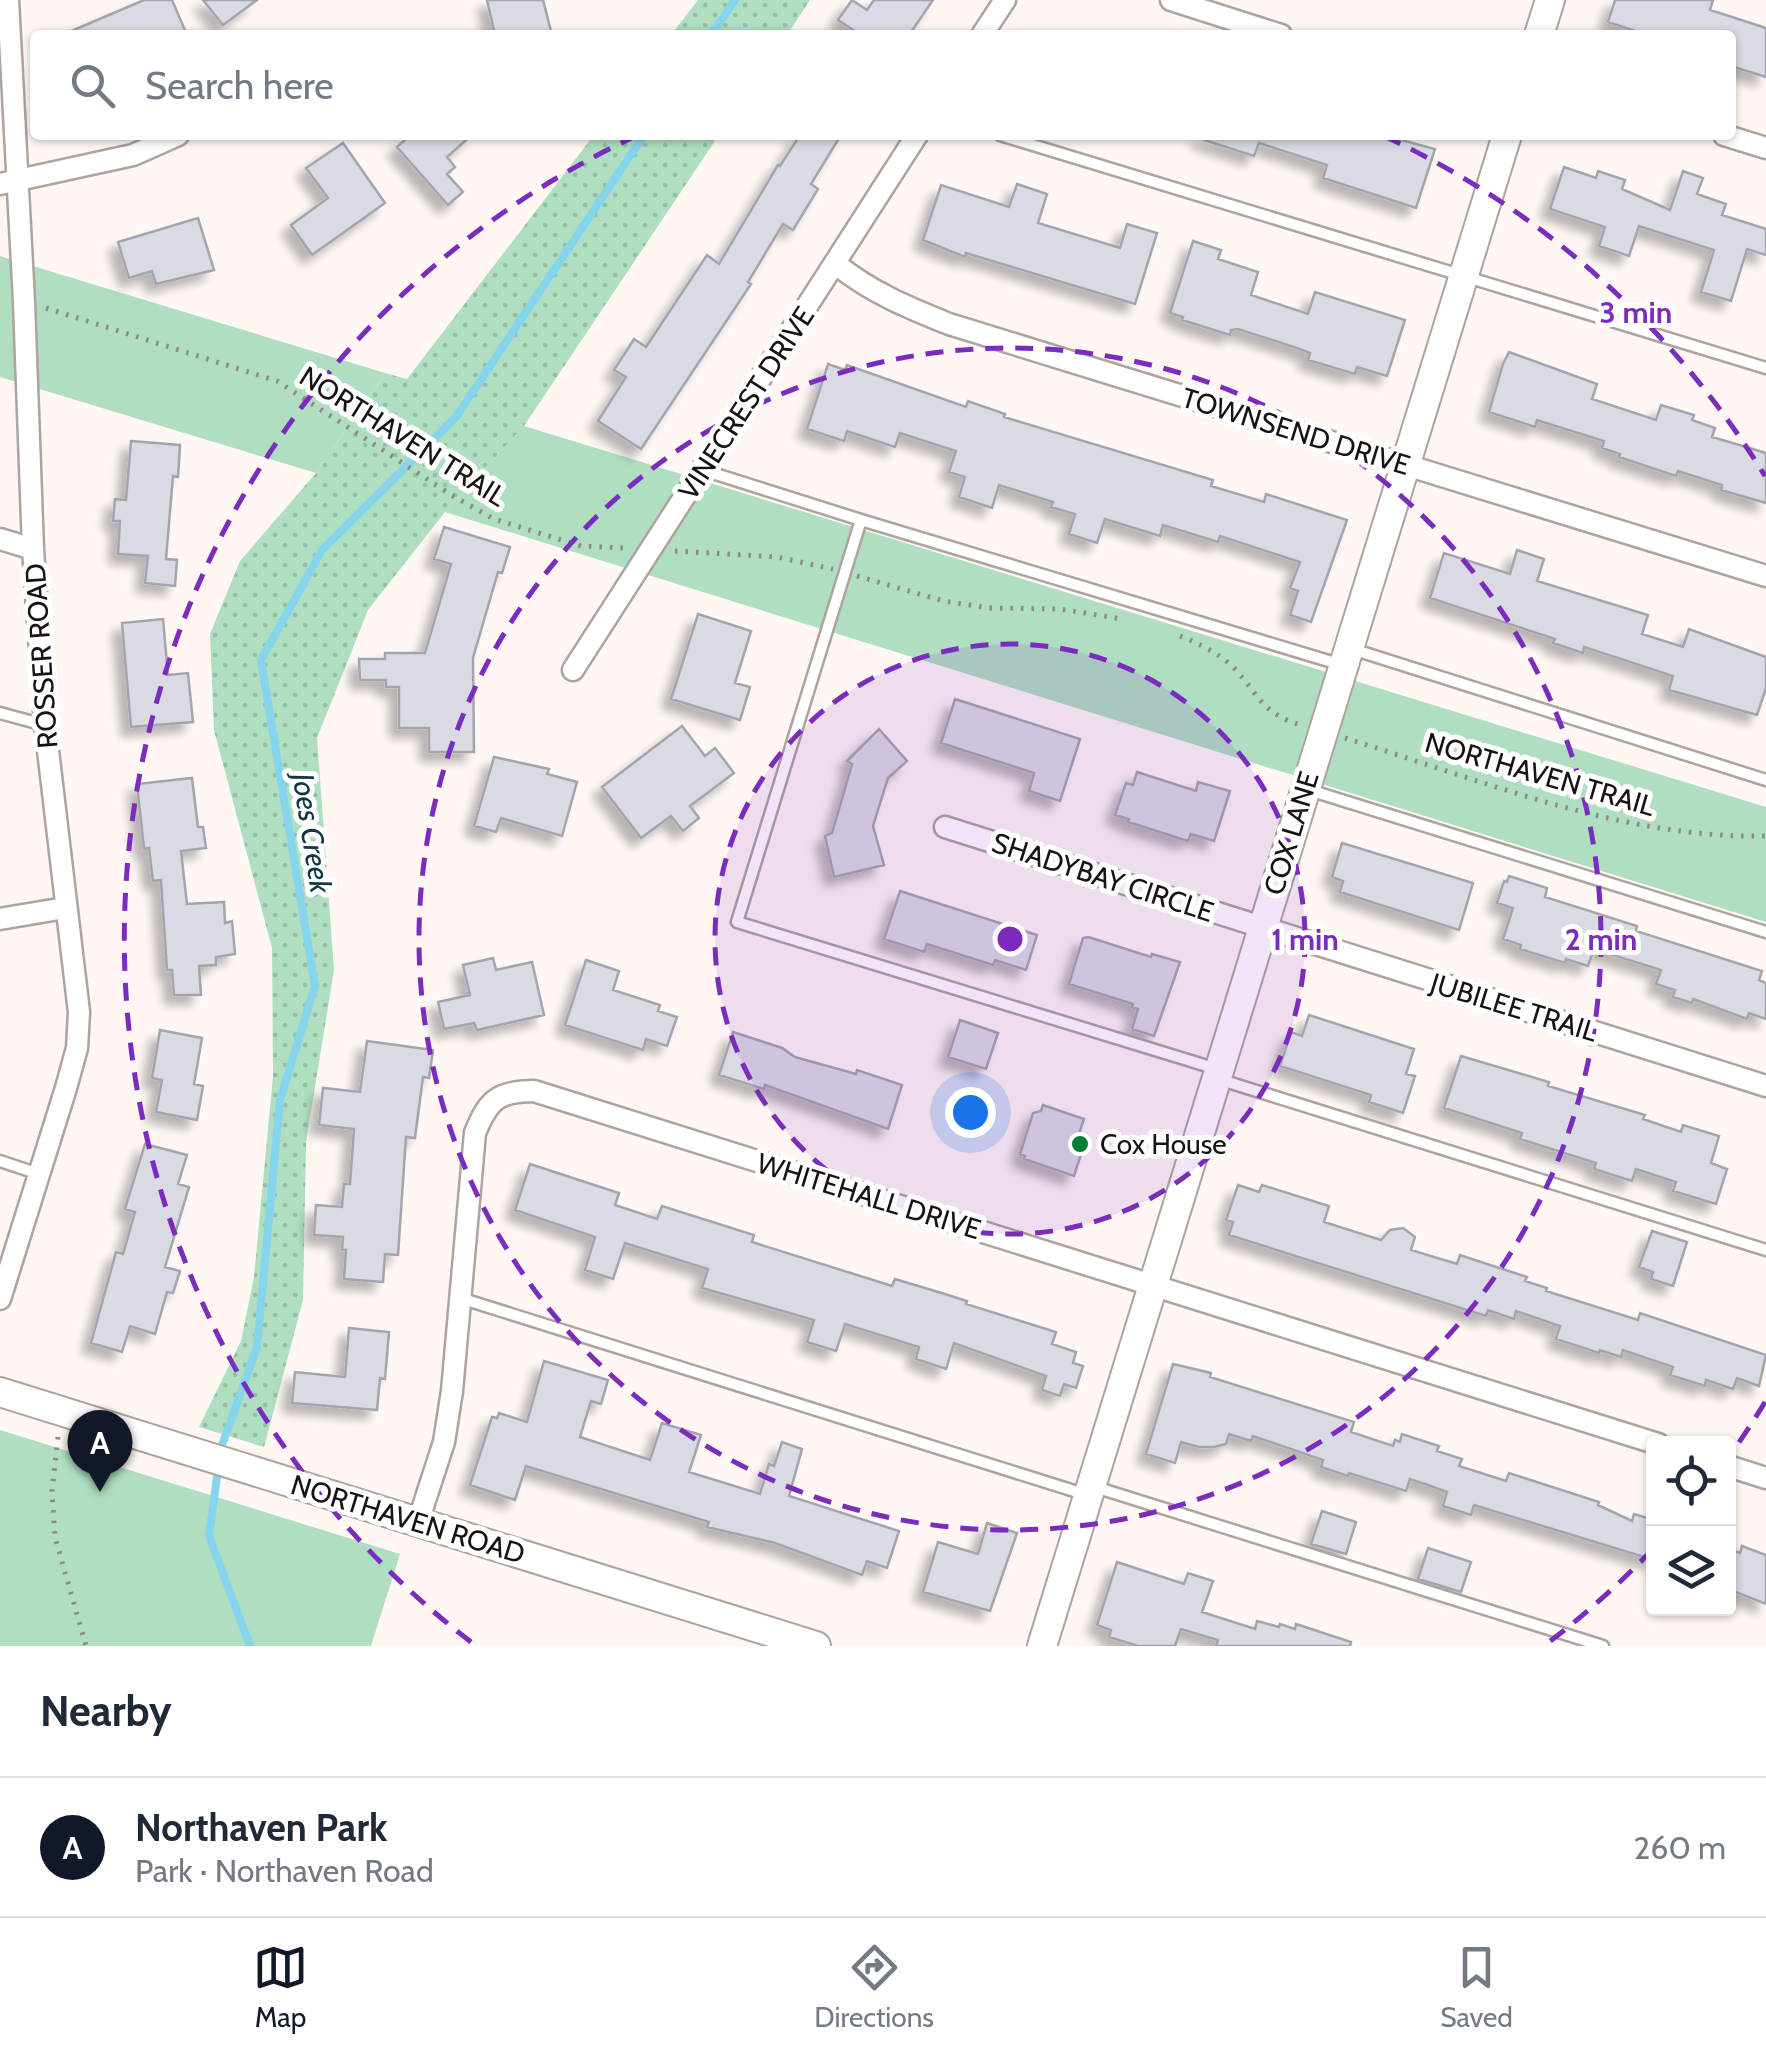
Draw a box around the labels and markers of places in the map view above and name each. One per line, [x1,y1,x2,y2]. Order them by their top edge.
centre of rings [992,921,1028,957]
place label: Cox House [1100,1127,1227,1161]
marker: Cox House [1069,1133,1091,1155]
pin: A [68,1410,132,1492]

